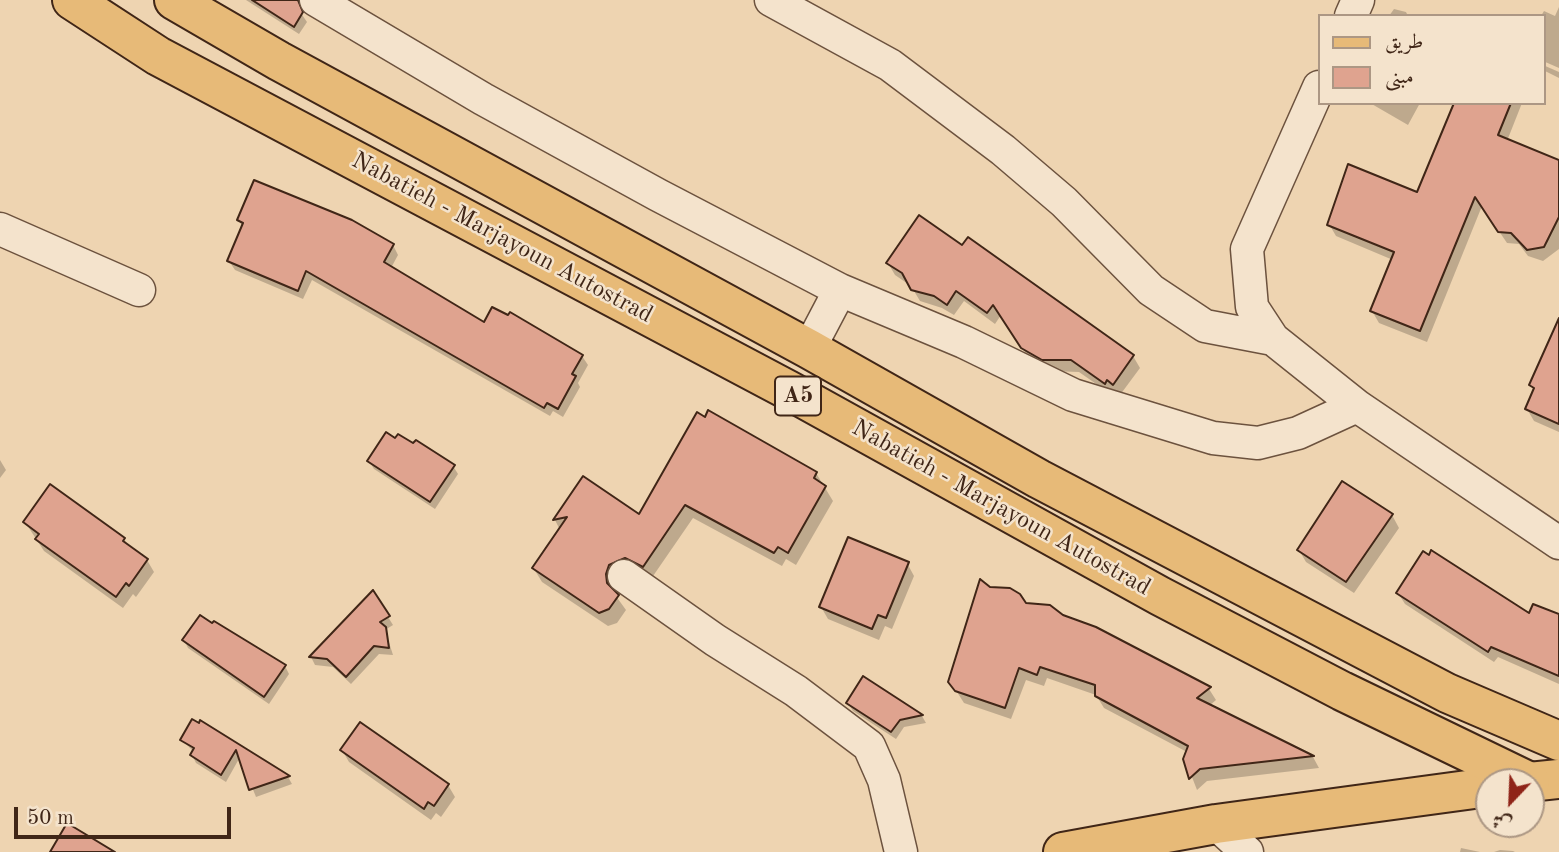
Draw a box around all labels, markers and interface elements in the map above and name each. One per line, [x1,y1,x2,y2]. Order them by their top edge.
legend [1318,14,1545,105]
text: طريق [1385,32,1423,53]
text: مبنى [1385,67,1414,88]
street label: Nabatieh - Marjayoun Autostrad [346,146,658,330]
road number: A5 [775,376,821,416]
street label: Nabatieh - Marjayoun Autostrad [847,414,1155,602]
north arrow [1475,768,1545,838]
scale bar [18,792,234,836]
text: 50 m [27,808,74,829]
text: ش [1490,809,1515,833]

